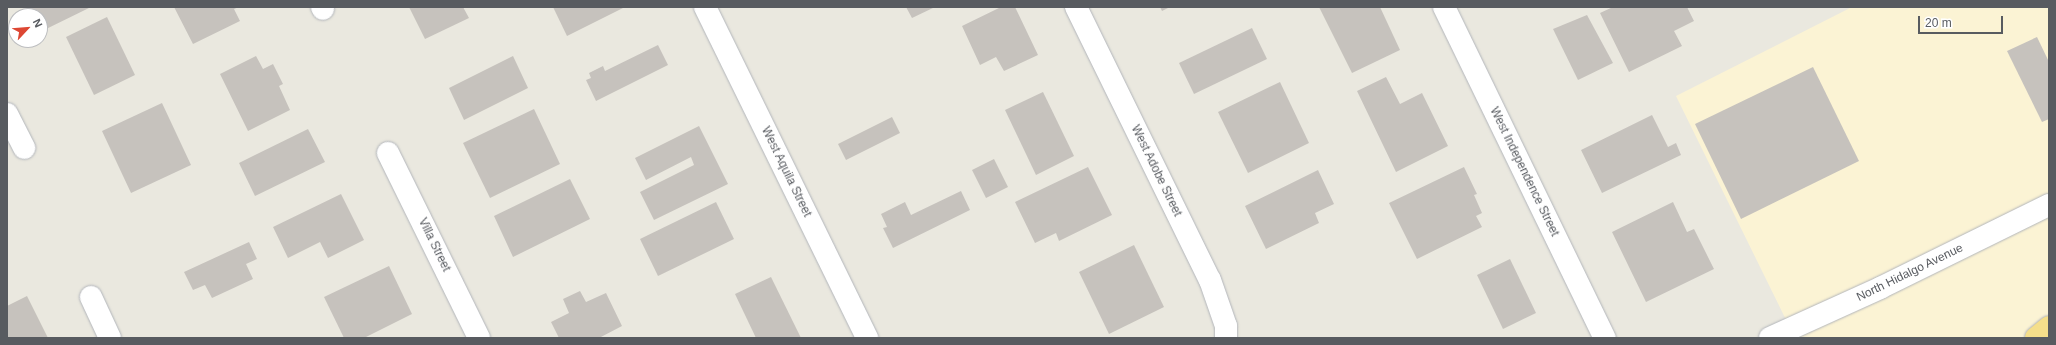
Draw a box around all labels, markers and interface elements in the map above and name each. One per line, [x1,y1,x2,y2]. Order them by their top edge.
north arrow [8,8,48,48]
scale bar [1920,8,2005,34]
text: 20 m [1925,16,1952,30]
text: N [31,17,45,29]
street label: West Independence Street [1486,105,1562,239]
street label: West Adobe Street [1128,123,1184,219]
street label: West Aquila Street [758,124,814,220]
street label: Villa Street [415,216,453,274]
street label: North Hidalgo Avenue [1854,241,1966,305]

